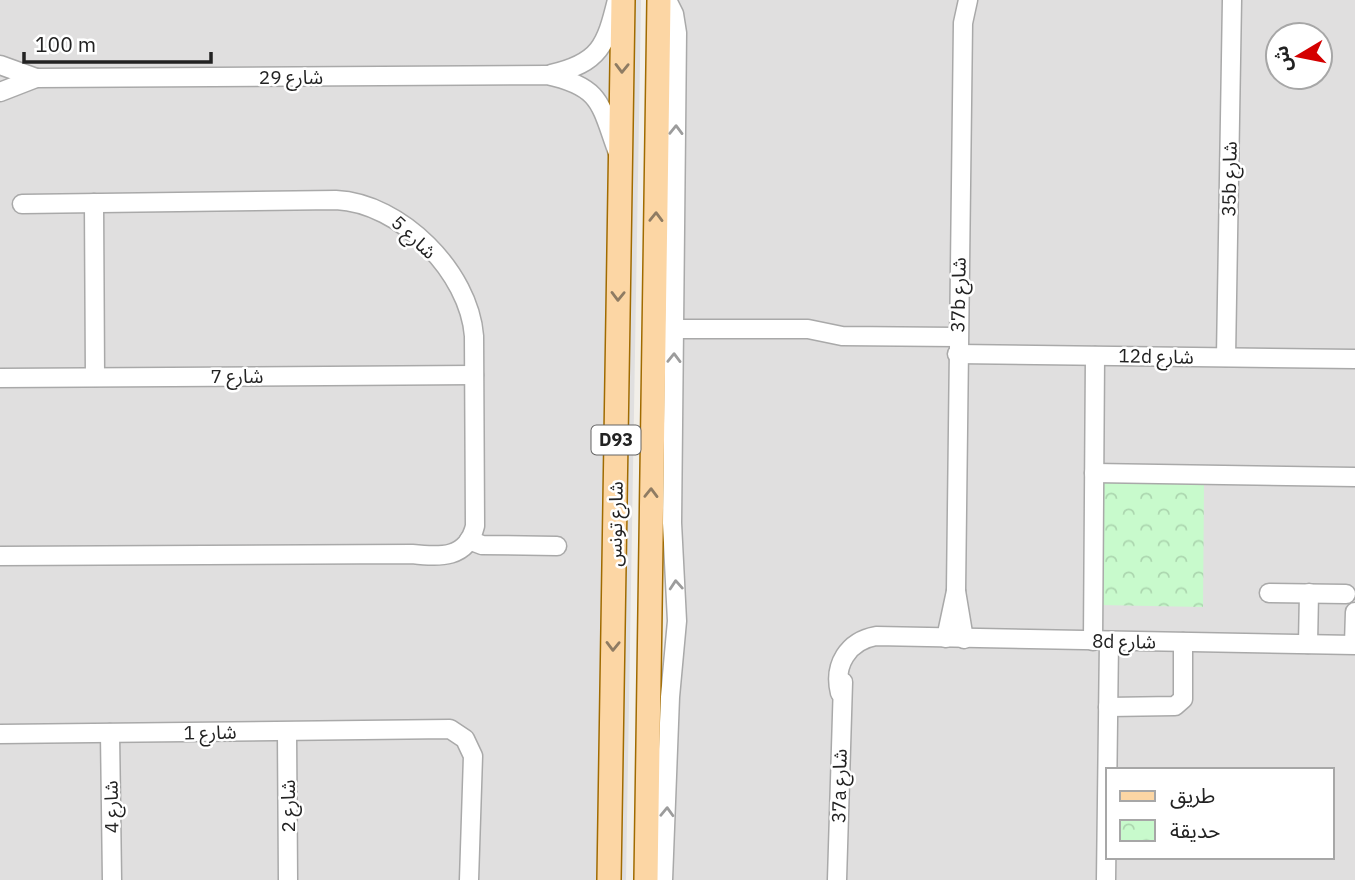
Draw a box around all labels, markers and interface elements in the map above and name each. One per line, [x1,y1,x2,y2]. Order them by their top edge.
scale bar [24,21,212,65]
north arrow [1264,21,1334,91]
text: 100 m [35,30,96,58]
text: ش [1268,44,1296,74]
one-way arrow [614,63,630,74]
street label: شارع 29 [259,65,323,91]
one-way arrow [668,124,684,135]
street label: 35b شارع [1216,141,1244,217]
street label: شارع 5 [385,210,442,265]
one-way arrow [648,211,663,222]
street label: 37b شارع [945,257,973,333]
one-way arrow [610,291,626,301]
street label: 12d شارع [1118,343,1194,371]
one-way arrow [666,352,682,362]
street label: شارع 7 [211,364,263,390]
road number: D93 [592,426,640,454]
street label: شارع تونس [602,481,630,567]
one-way arrow [644,488,659,499]
one-way arrow [669,579,684,590]
street label: 8d شارع [1092,628,1156,656]
one-way arrow [605,640,620,651]
street label: شارع 1 [183,720,237,746]
street label: 37a شارع [826,749,854,823]
legend [1106,768,1334,859]
street label: شارع 4 [99,780,125,834]
street label: شارع 2 [276,780,302,832]
text: طريق [1170,781,1215,809]
one-way arrow [659,806,674,817]
text: حديقة [1170,816,1220,844]

